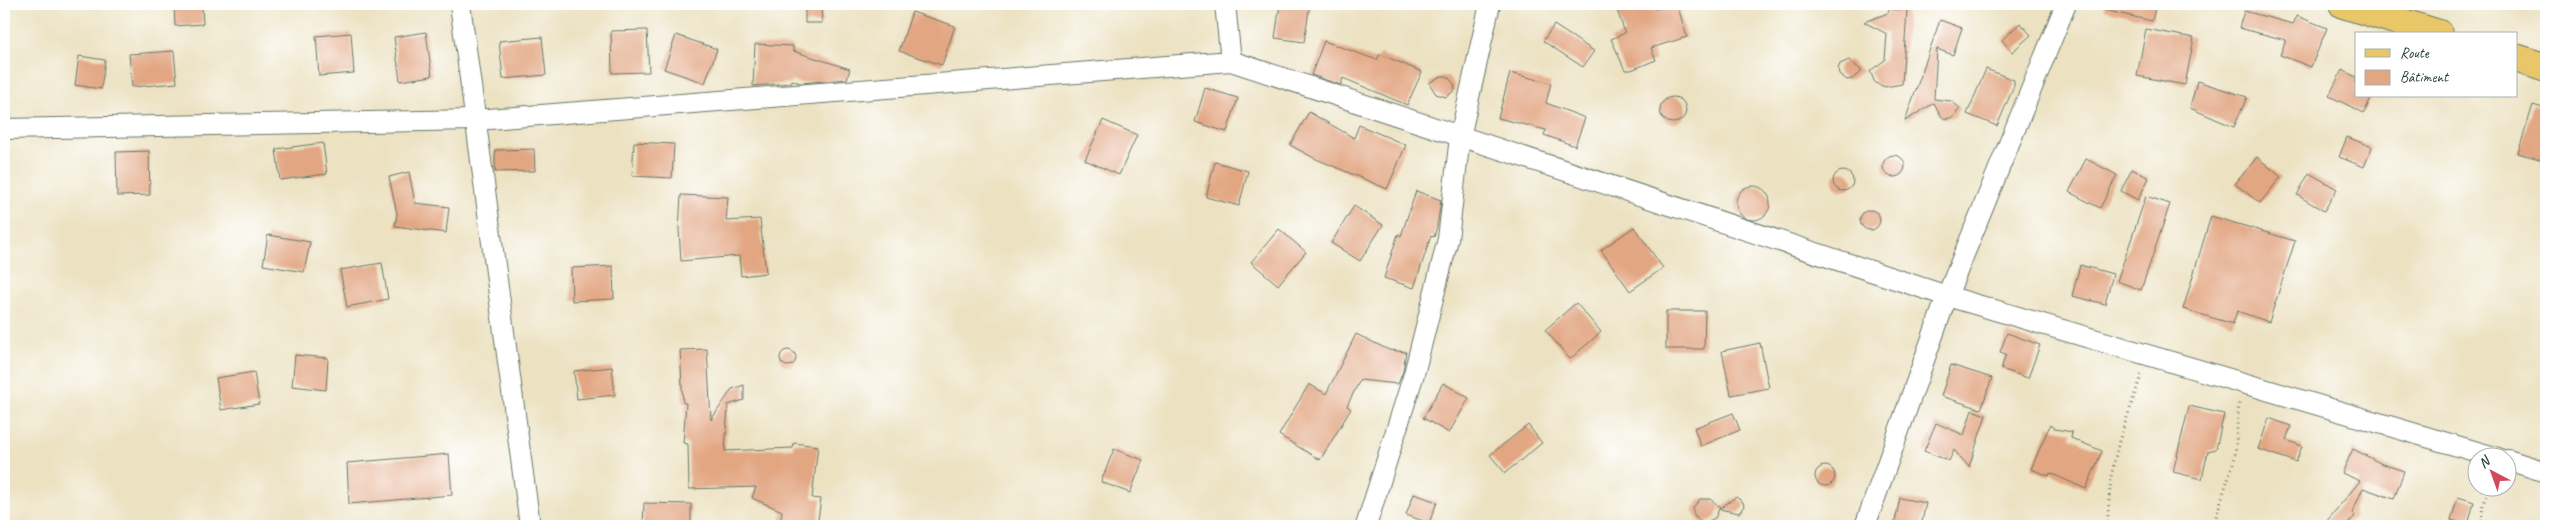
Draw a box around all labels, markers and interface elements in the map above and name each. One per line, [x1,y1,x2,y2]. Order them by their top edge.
legend [2355,32,2518,98]
text: Route [2400,44,2430,63]
text: Bâtiment [2400,68,2450,87]
north arrow [2468,448,2518,498]
text: N [2475,452,2494,472]

